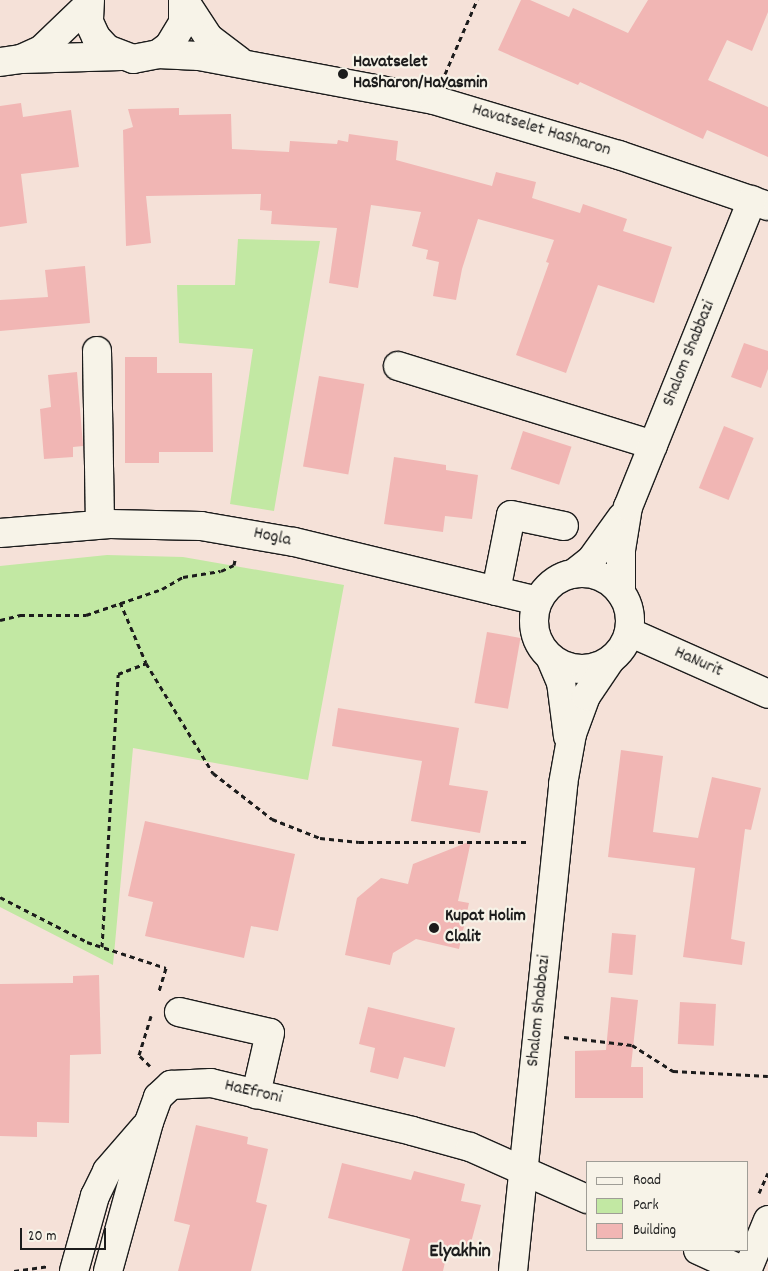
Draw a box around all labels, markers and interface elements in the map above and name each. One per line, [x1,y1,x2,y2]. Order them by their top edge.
place label: Havatselet HaSharon/HaYasmin [353,53,488,96]
marker: Havatselet HaSharon/HaYasmin [337,68,349,80]
street label: Havatselet HaSharon [469,100,613,162]
street label: Shalom Shabbazi [659,298,721,410]
street label: Hogla [251,524,293,552]
street label: HaNurit [670,643,726,683]
place label: Kupat Holim Clalit [445,907,526,950]
marker: Kupat Holim Clalit [427,921,441,935]
street label: Shalom Shabbazi [523,954,557,1068]
street label: HaEfroni [222,1076,284,1110]
legend [586,1161,748,1251]
text: Road [633,1170,661,1192]
text: Park [633,1195,659,1217]
scale bar [22,1218,109,1250]
text: Building [633,1220,676,1242]
text: 20 m [28,1226,56,1248]
district label: Elyakhin [429,1240,491,1264]

